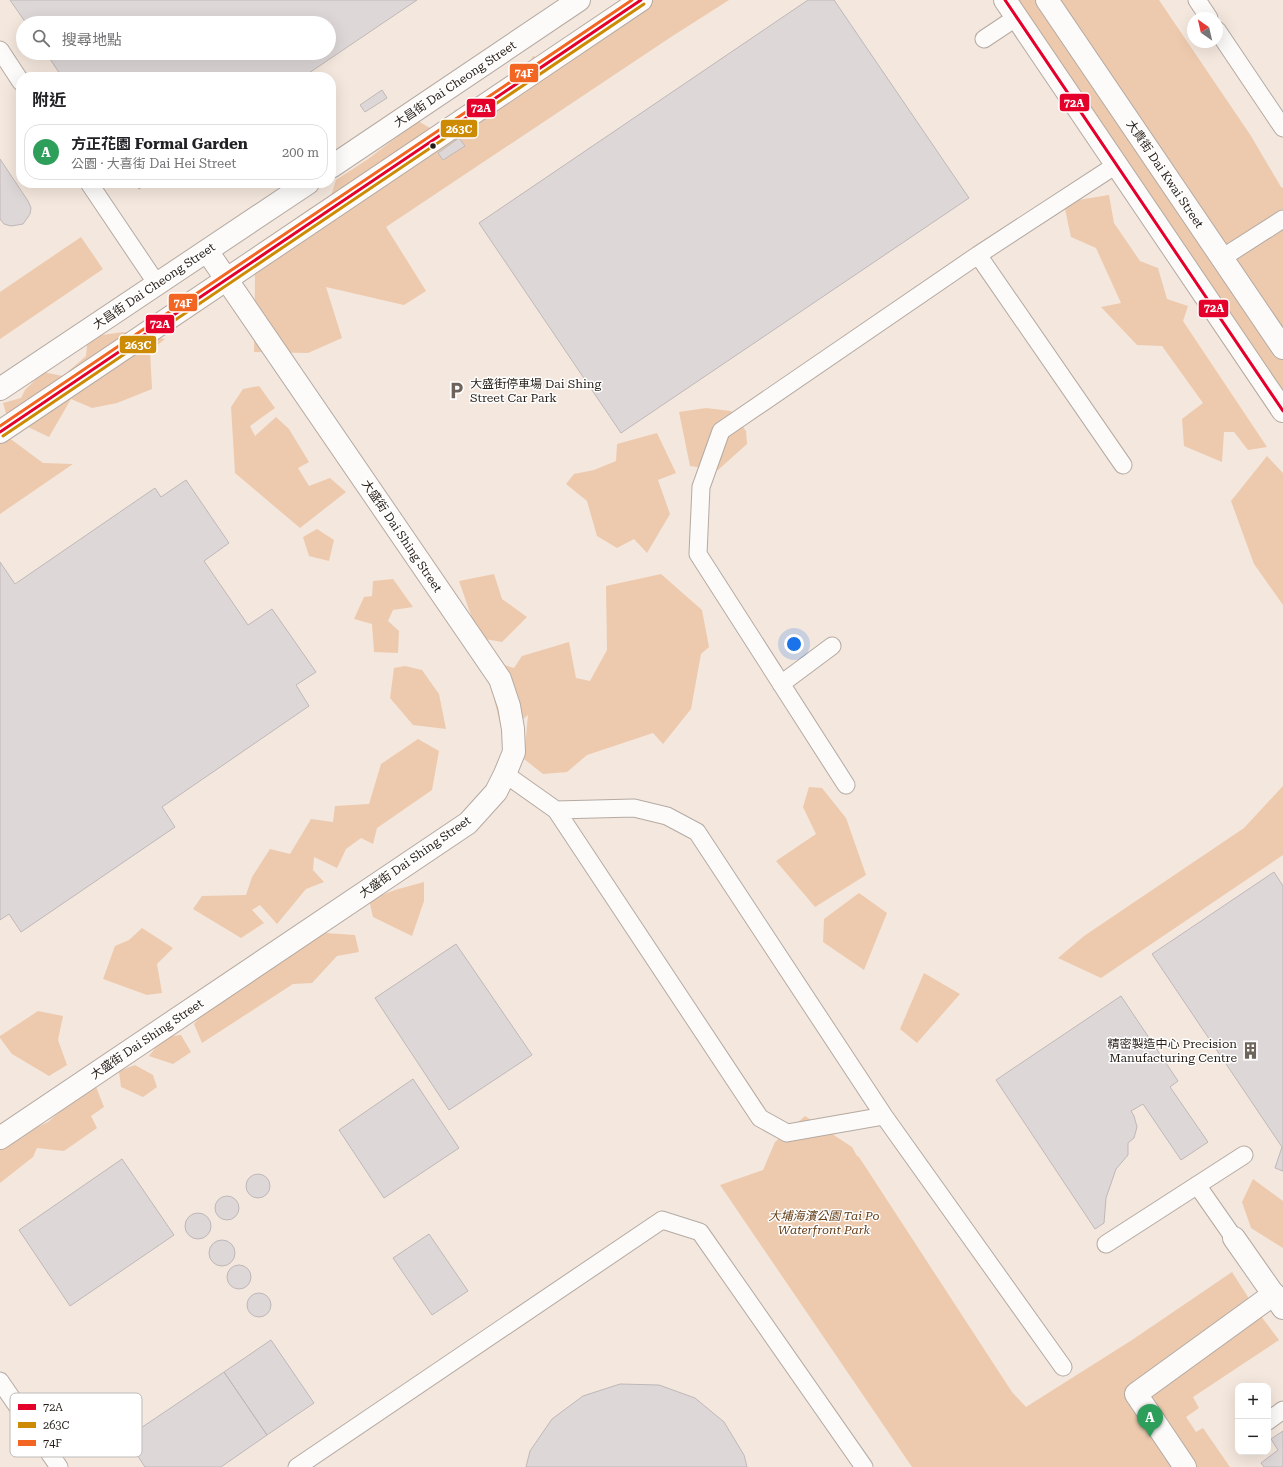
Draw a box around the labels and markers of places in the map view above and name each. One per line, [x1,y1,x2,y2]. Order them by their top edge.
unlabelled marker [428,141,438,151]
place label: 大盛街停車場 Dai Shing Street Car Park [470,377,601,405]
parking icon: 大盛街停車場 Dai Shing Street Car Park [447,381,467,401]
place label: 精密製造中心 Precision Manufacturing Centre [1108,1037,1237,1065]
building icon: 精密製造中心 Precision Manufacturing Centre [1240,1041,1260,1061]
pin: A [1137,1404,1163,1437]

